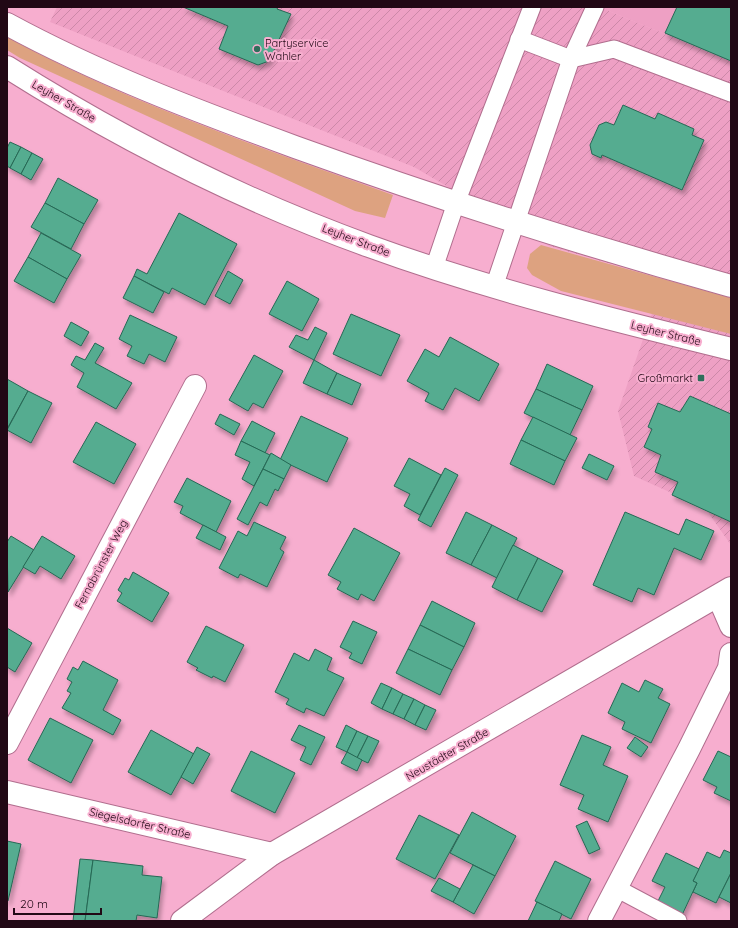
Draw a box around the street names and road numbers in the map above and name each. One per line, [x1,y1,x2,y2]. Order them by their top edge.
street label: Leyher Straße [30,77,98,125]
street label: Leyher Straße [320,221,392,259]
street label: Leyher Straße [630,318,702,348]
street label: Fernabrünster Weg [72,517,130,611]
street label: Neustädter Straße [403,725,491,783]
street label: Siegelsdorfer Straße [88,805,192,841]

